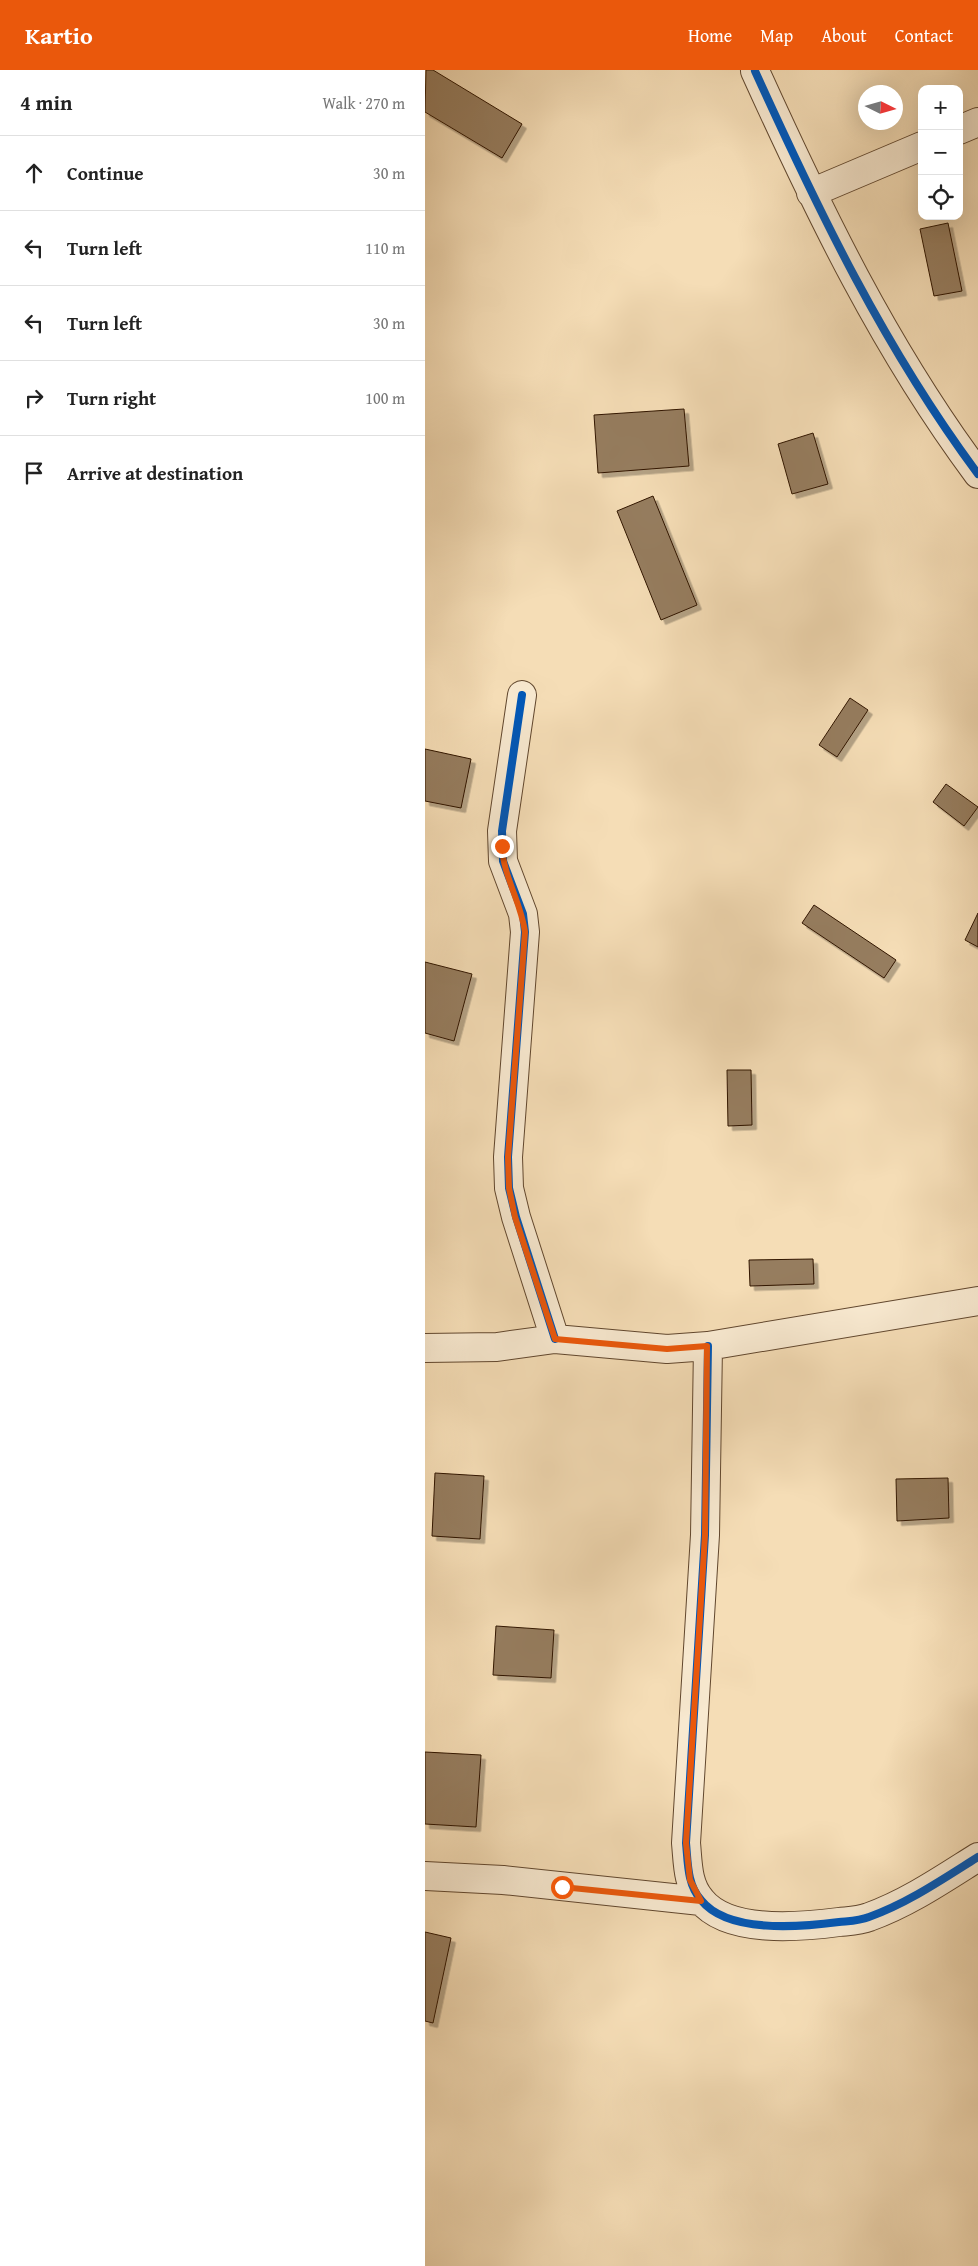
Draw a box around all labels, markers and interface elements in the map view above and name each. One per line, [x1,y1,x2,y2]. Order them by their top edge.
text: Kartio [25,18,93,53]
text: Home [688,22,732,49]
text: Map [760,22,793,49]
text: About [821,22,867,49]
text: Contact [895,22,953,49]
north arrow [858,85,903,130]
map controls [918,85,963,220]
button: + [918,85,963,130]
text: 4 min [20,87,72,118]
text: Walk · 270 m [322,91,405,115]
button: − [918,130,963,175]
icon: ahead [20,159,48,187]
text: Continue [67,159,144,187]
text: 30 m [373,161,405,185]
button: locate [918,175,963,220]
icon: left [20,234,48,262]
text: Turn left [67,234,142,262]
text: 110 m [365,236,405,260]
icon: left [20,309,48,337]
text: Turn left [67,309,142,337]
text: 30 m [373,311,405,335]
icon: right [20,384,48,412]
text: Turn right [67,384,156,412]
text: 100 m [365,386,405,410]
icon: arrive [20,459,48,487]
text: Arrive at destination [67,459,243,487]
route end [491,835,514,858]
route start [551,1876,574,1899]

